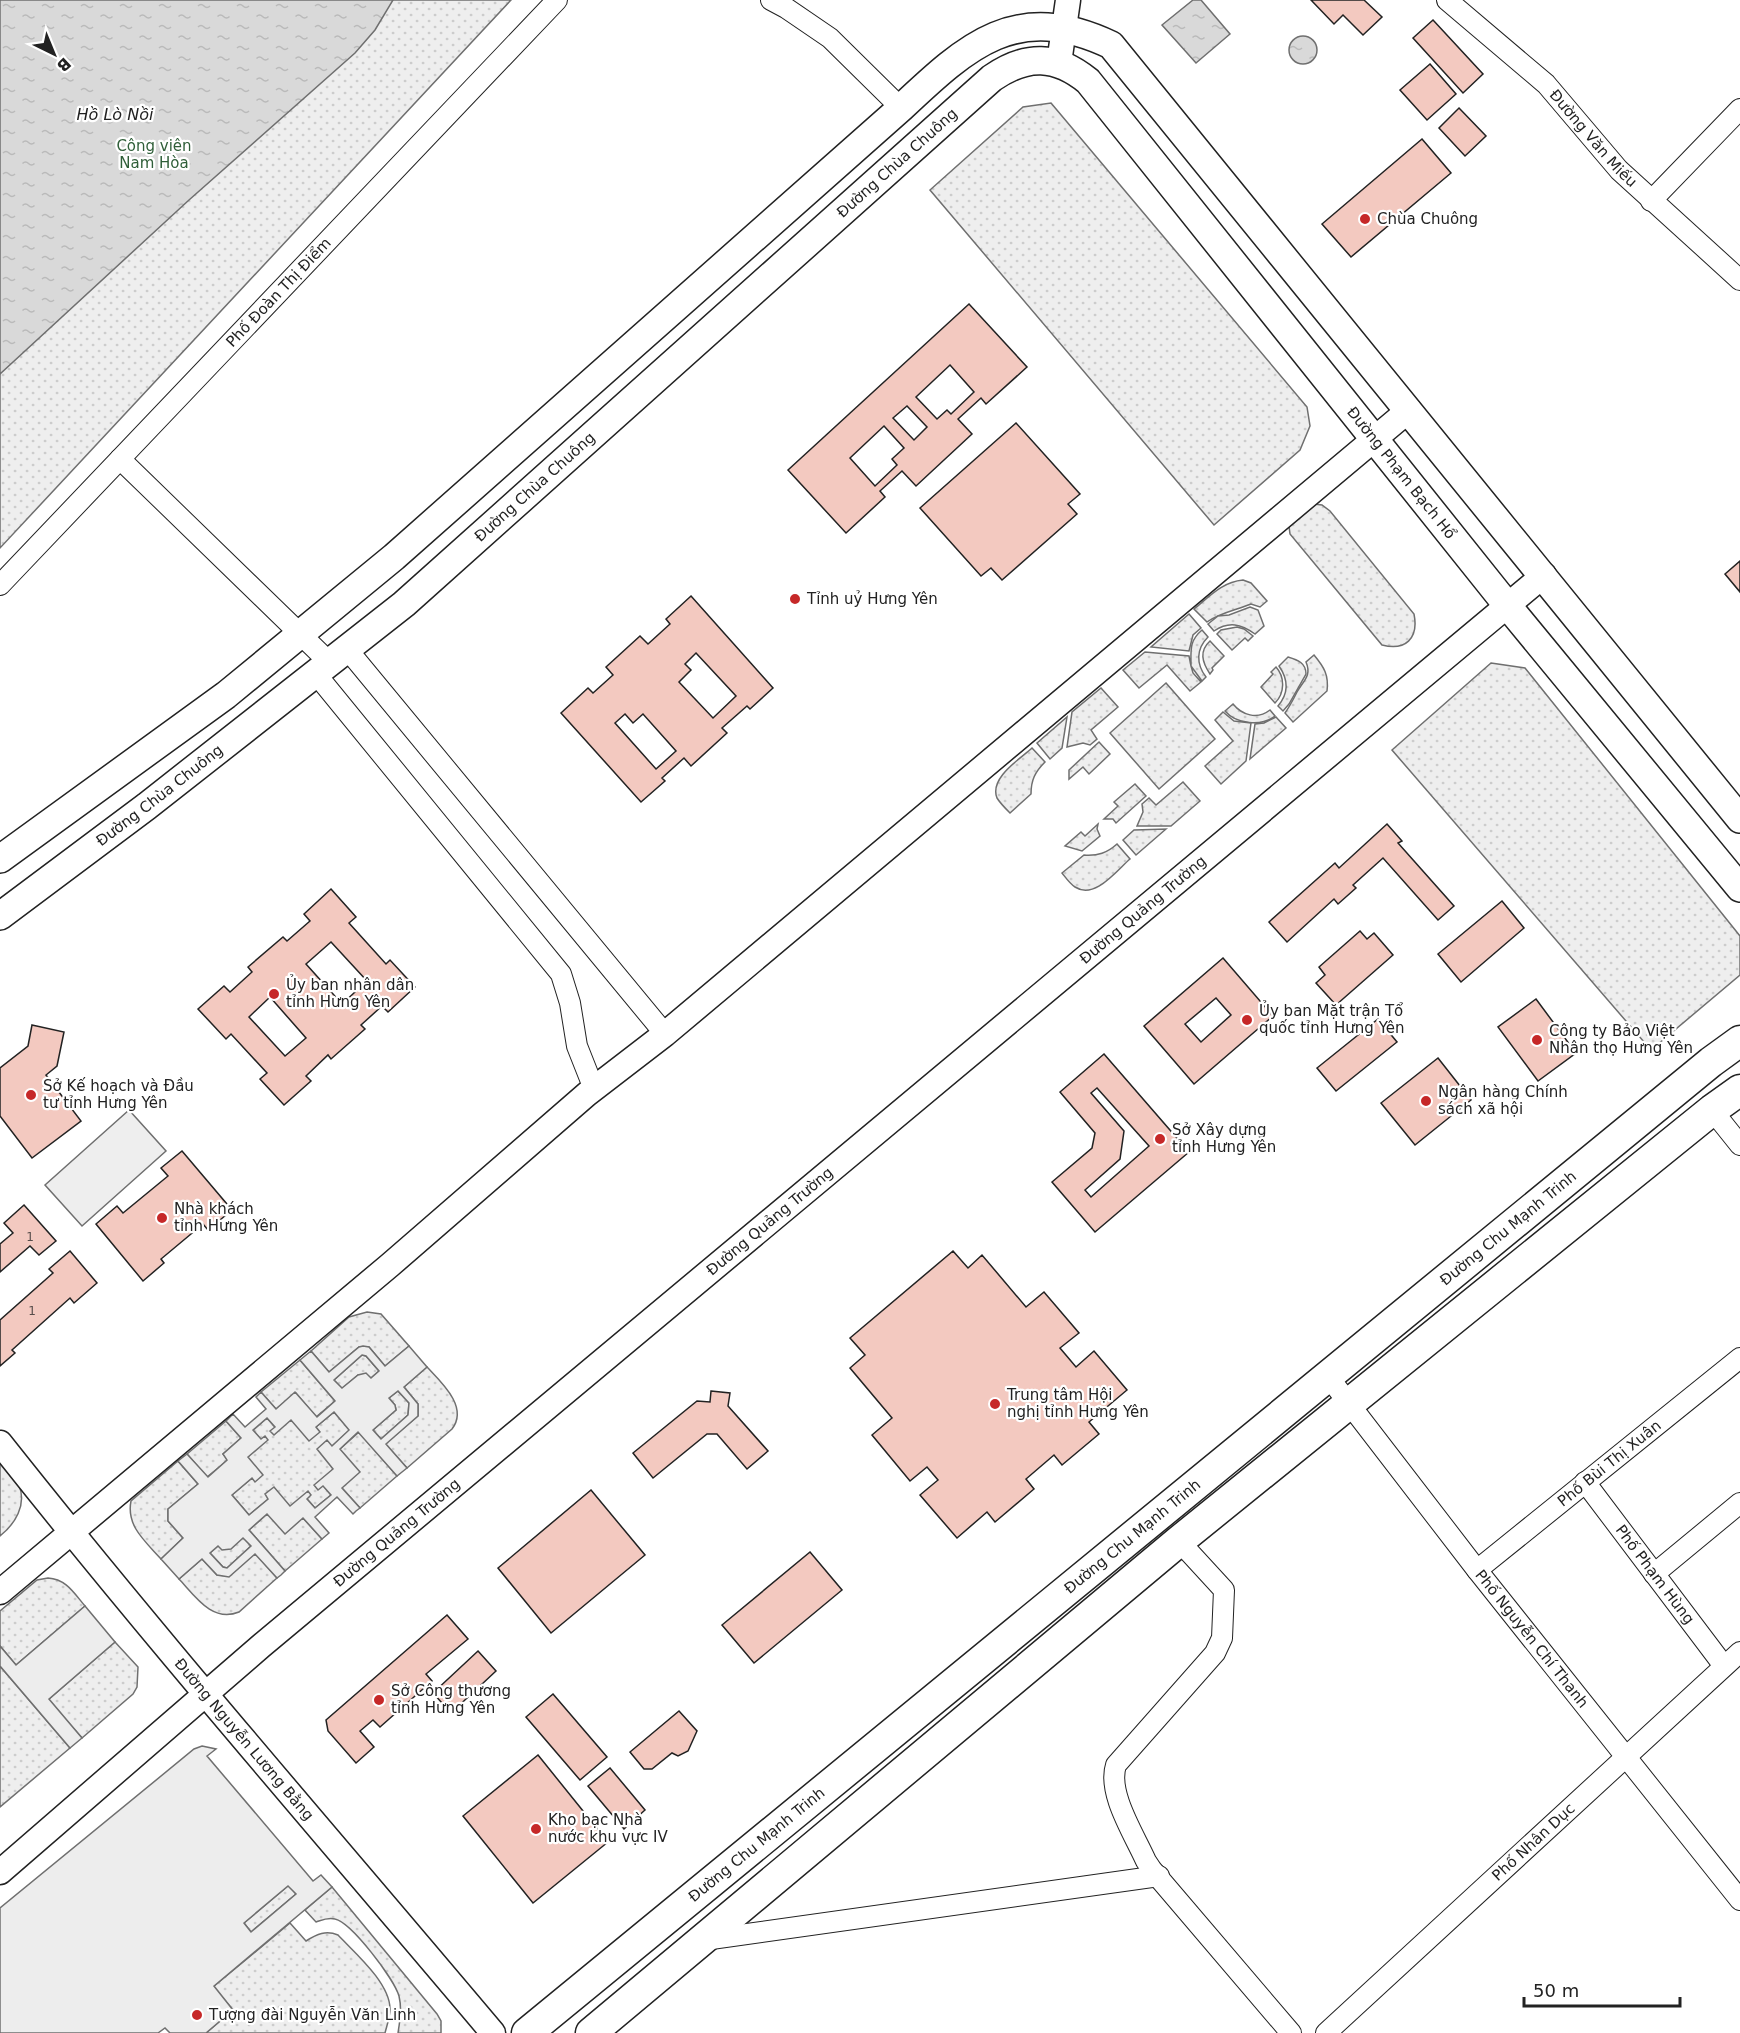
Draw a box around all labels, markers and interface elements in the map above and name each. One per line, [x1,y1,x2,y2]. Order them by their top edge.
north arrow [24,24,84,84]
text: B [53,53,75,76]
street label: Đường Văn Miếu [1546,86,1641,191]
street label: Đường Chùa Chuông [833,104,961,221]
water label: Hồ Lò Nồi [77,105,154,124]
park label: Công viên Nam Hòa [116,137,192,172]
place label: Chùa Chuông [1377,210,1478,228]
marker: Chùa Chuông [1358,212,1372,226]
street label: Phố Đoàn Thị Điểm [222,234,335,351]
street label: Đường Phạm Bạch Hổ [1343,403,1460,542]
street label: Đường Chùa Chuông [471,428,599,545]
place label: Tỉnh uỷ Hưng Yên [806,590,938,608]
marker: Tỉnh uỷ Hưng Yên [788,592,802,606]
street label: Đường Chùa Chuông [93,741,227,850]
street label: Đường Quảng Trường [1076,852,1210,968]
place label: Ủy ban nhân dân tỉnh Hưng Yên [286,974,414,1011]
marker: Ủy ban nhân dân tỉnh Hưng Yên [267,987,281,1001]
place label: Ủy ban Mặt trận Tổ quốc tỉnh Hưng Yên [1259,1000,1405,1037]
marker: Ủy ban Mặt trận Tổ quốc tỉnh Hưng Yên [1240,1013,1254,1027]
place label: Công ty Bảo Việt Nhân thọ Hưng Yên [1549,1022,1693,1057]
marker: Công ty Bảo Việt Nhân thọ Hưng Yên [1530,1033,1544,1047]
place label: Sở Kế hoạch và Đầu tư tỉnh Hưng Yên [43,1077,194,1112]
place label: Ngân hàng Chính sách xã hội [1438,1083,1568,1118]
marker: Sở Kế hoạch và Đầu tư tỉnh Hưng Yên [24,1088,38,1102]
marker: Ngân hàng Chính sách xã hội [1419,1094,1433,1108]
place label: Sở Xây dựng tỉnh Hưng Yên [1172,1121,1276,1156]
marker: Sở Xây dựng tỉnh Hưng Yên [1153,1132,1167,1146]
street label: Đường Quảng Trường [703,1163,837,1279]
street label: Đường Chu Mạnh Trinh [1437,1167,1580,1289]
place label: Nhà khách tỉnh Hưng Yên [174,1200,278,1235]
marker: Nhà khách tỉnh Hưng Yên [155,1211,169,1225]
house number: 1 [26,1230,34,1244]
house number: 1 [28,1304,36,1318]
place label: Trung tâm Hội nghị tỉnh Hưng Yên [1006,1386,1149,1421]
marker: Trung tâm Hội nghị tỉnh Hưng Yên [988,1397,1002,1411]
street label: Phố Bùi Thị Xuân [1554,1416,1665,1510]
street label: Đường Quảng Trường [330,1475,464,1591]
street label: Đường Chu Mạnh Trinh [1061,1475,1204,1598]
street label: Phố Phạm Hùng [1612,1521,1698,1628]
street label: Phố Nguyễn Chí Thanh [1471,1566,1592,1711]
street label: Đường Nguyễn Lương Bằng [171,1655,318,1824]
place label: Sở Công thương tỉnh Hưng Yên [391,1682,511,1717]
marker: Sở Công thương tỉnh Hưng Yên [372,1693,386,1707]
street label: Đường Chu Mạnh Trinh [685,1784,828,1906]
street label: Phố Nhân Dục [1488,1799,1579,1885]
place label: Kho bạc Nhà nước khu vực IV [548,1811,668,1846]
marker: Kho bạc Nhà nước khu vực IV [529,1822,543,1836]
scale bar [1524,1970,1680,2008]
text: 50 m [1533,1980,1579,2001]
place label: Tượng đài Nguyễn Văn Linh [208,2006,416,2024]
marker: Tượng đài Nguyễn Văn Linh [190,2008,204,2022]

